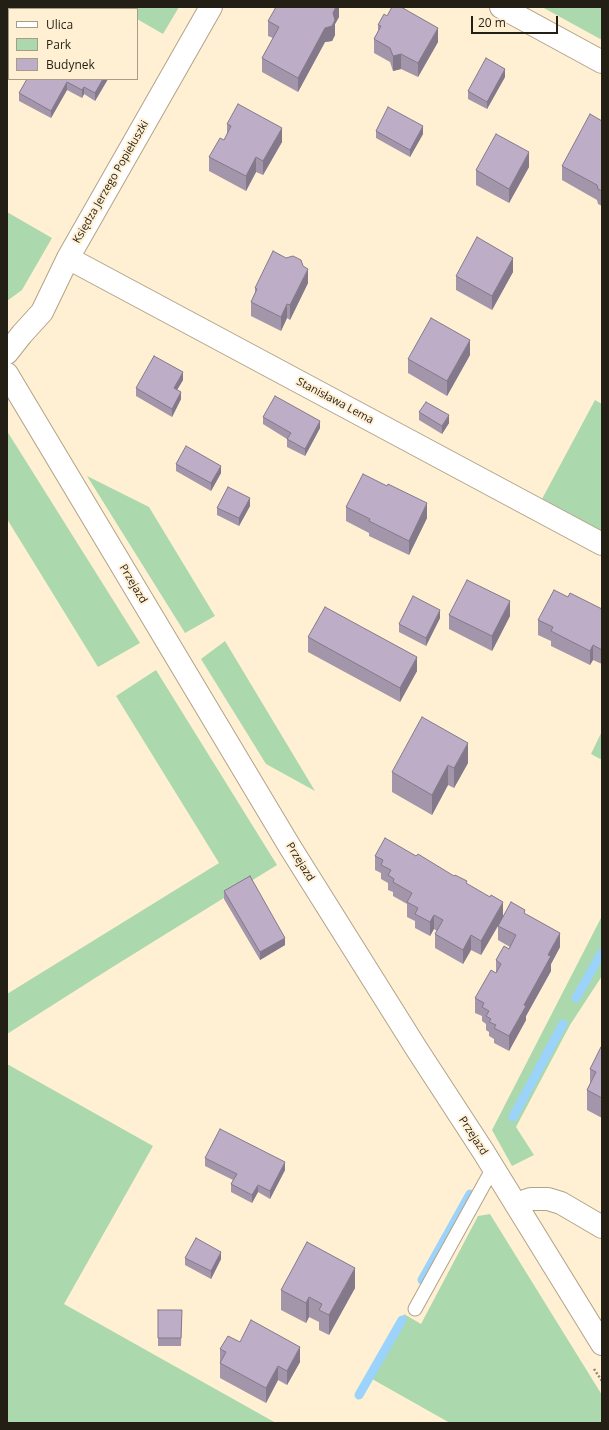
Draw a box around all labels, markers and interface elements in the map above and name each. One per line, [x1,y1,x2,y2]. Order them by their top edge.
legend [8,8,138,80]
scale bar [473,8,560,34]
text: 20 m [478,14,506,31]
text: Ulica [46,16,73,33]
text: Park [46,36,71,53]
text: Budynek [46,56,95,73]
street label: Księdza Jerzego Popiełuszki [70,118,152,246]
street label: Stanisława Lema [294,375,376,427]
street label: Przejazd [116,562,150,606]
street label: Przejazd [283,840,317,884]
street label: Przejazd [456,1114,490,1158]

